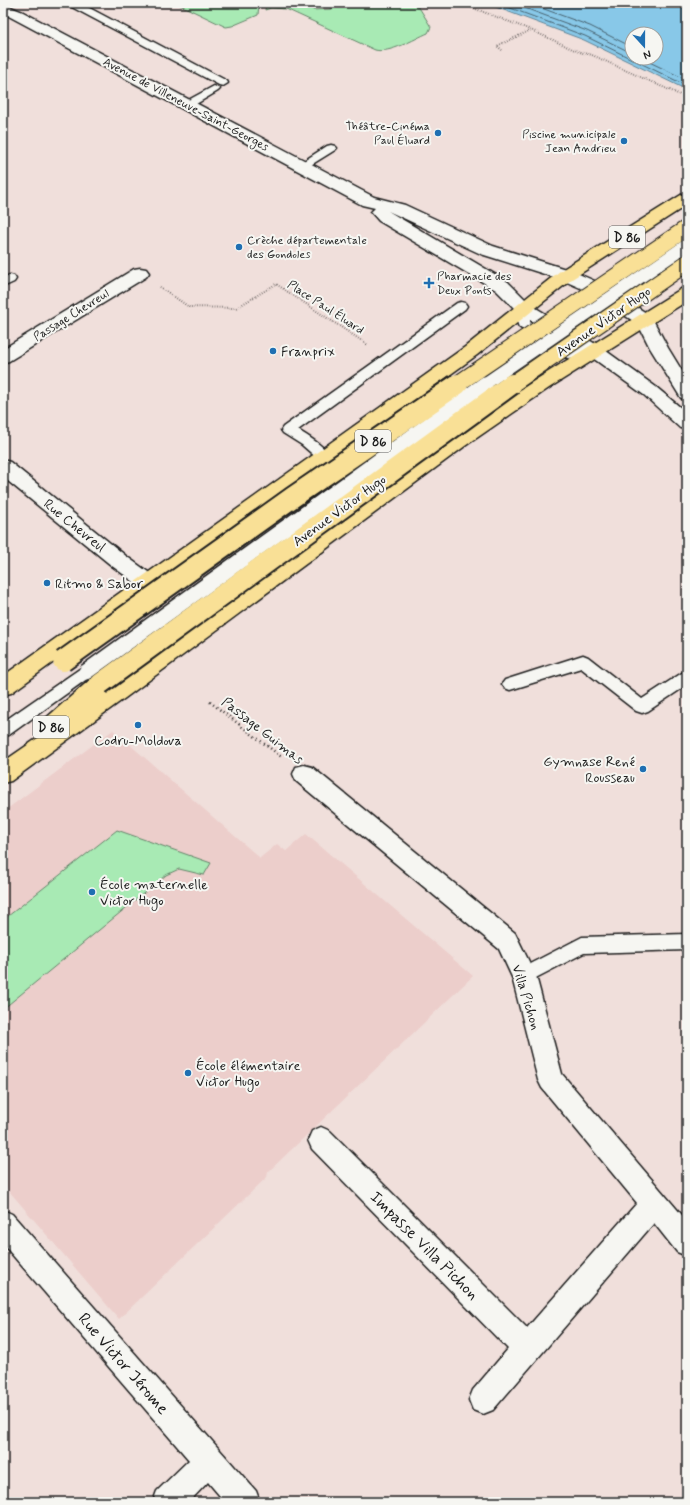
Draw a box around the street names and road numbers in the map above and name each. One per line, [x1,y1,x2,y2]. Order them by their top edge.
street label: Avenue de Villeneuve-Saint-Georges [100,54,272,156]
road number: D 86 [609,226,645,248]
street label: Place Paul Éluard [284,277,367,339]
street label: Avenue Victor Hugo [553,283,655,362]
street label: Passage Chevreul [31,286,112,345]
road number: D 86 [355,430,391,452]
street label: Avenue Victor Hugo [289,471,390,552]
street label: Rue Chevreul [40,495,109,556]
street label: Passage Guimas [218,693,307,768]
road number: D 86 [33,716,69,738]
street label: Villa Pichon [508,962,545,1032]
street label: Impasse Villa Pichon [365,1186,484,1305]
street label: Rue Victor Jérome [73,1308,174,1419]

